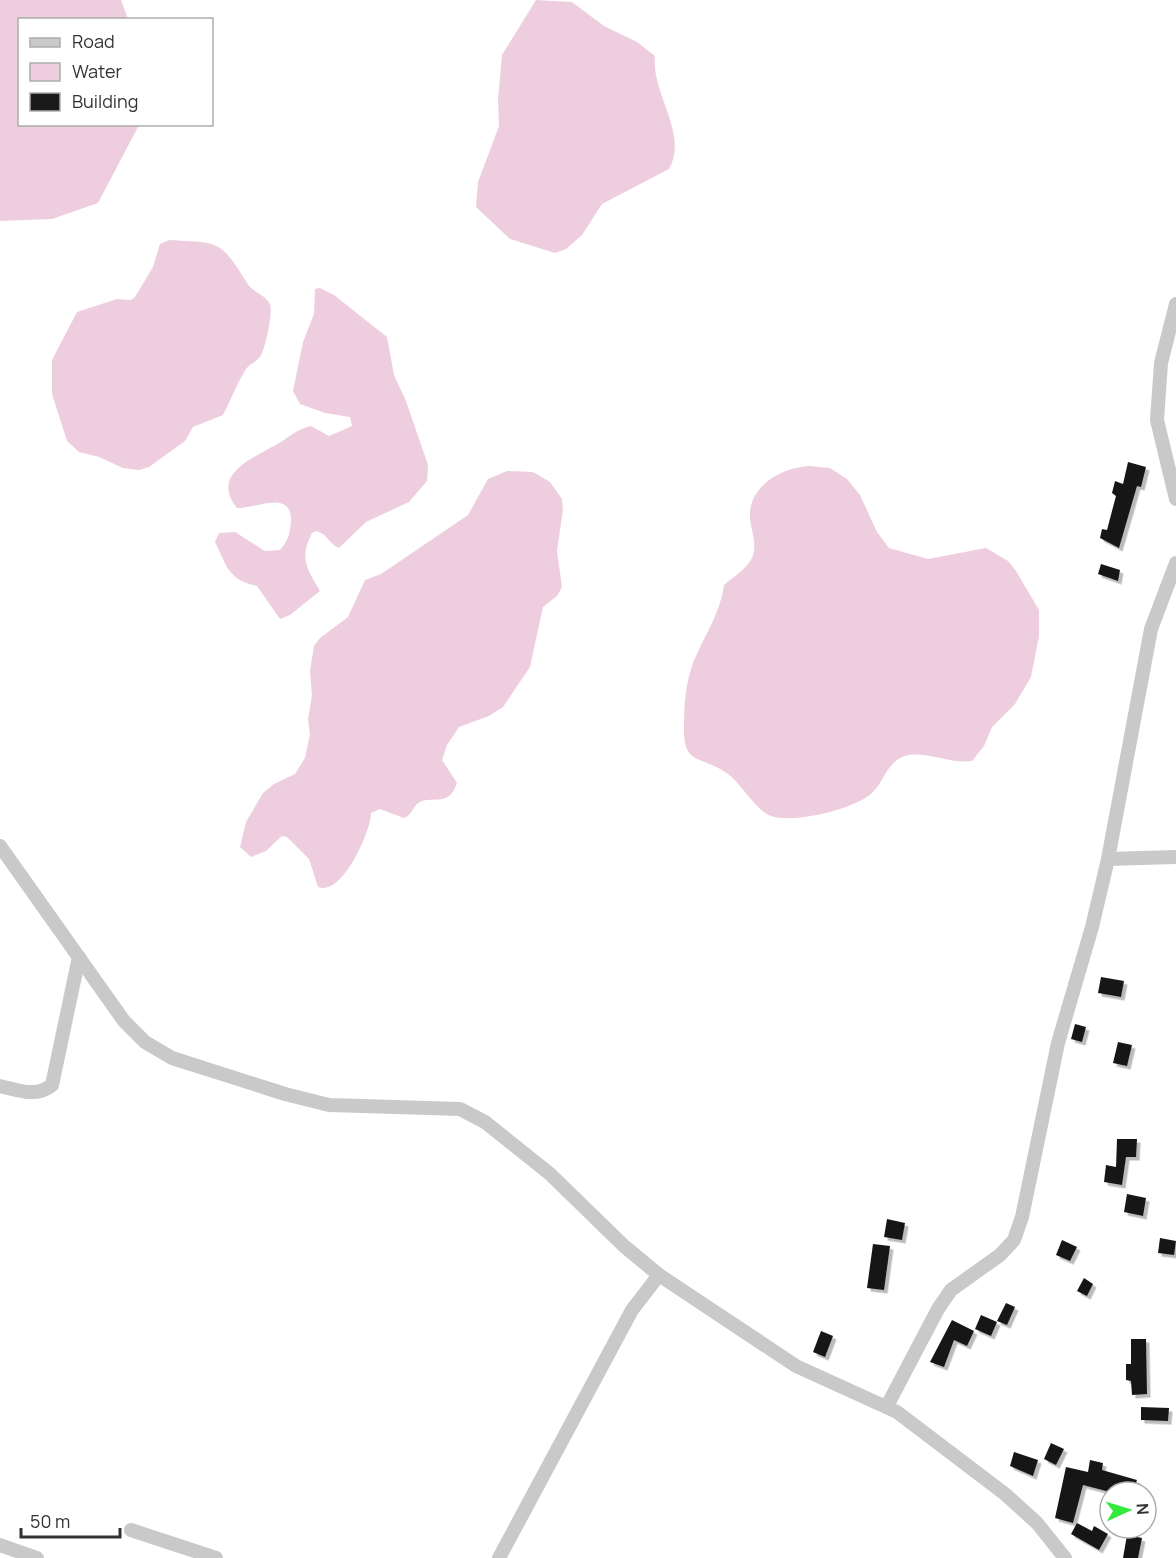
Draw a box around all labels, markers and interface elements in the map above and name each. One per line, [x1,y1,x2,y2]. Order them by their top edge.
legend [18,18,213,126]
text: Road [72,29,115,53]
text: Water [72,59,122,83]
text: Building [72,89,138,113]
north arrow [1098,1480,1158,1540]
scale bar [21,1501,120,1539]
text: N [1132,1502,1154,1515]
text: 50 m [30,1509,70,1533]

